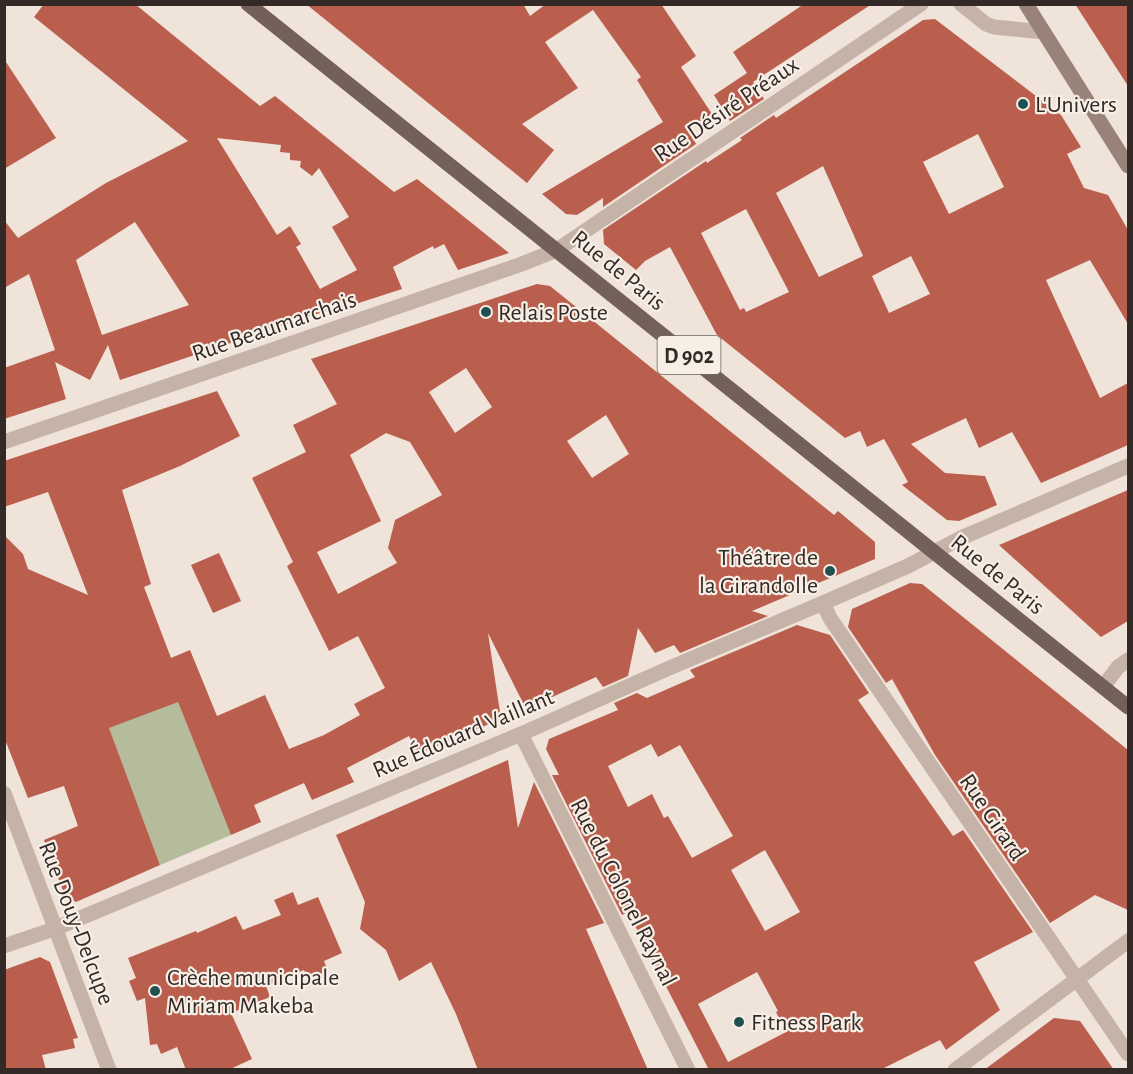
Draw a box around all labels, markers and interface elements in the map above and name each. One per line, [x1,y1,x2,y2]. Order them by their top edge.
street label: Rue Désiré Préaux [650,52,804,167]
place label: L'Univers [1035,93,1117,117]
marker: L'Univers [1016,97,1030,111]
street label: Rue de Paris [567,226,670,316]
street label: Rue Beaumarchais [189,288,360,366]
place label: Relais Poste [498,301,608,325]
marker: Relais Poste [479,305,493,319]
road number: D 902 [658,336,720,374]
street label: Rue de Paris [946,530,1049,620]
place label: Théâtre de la Girandolle [699,546,818,598]
marker: Théâtre de la Girandolle [823,564,837,578]
street label: Rue Édouard Vaillant [368,683,558,783]
street label: Rue Girard [955,770,1030,865]
street label: Rue du Colonel Raynal [566,795,681,990]
street label: Rue Douy-Delcupe [34,838,118,1008]
place label: Crèche municipale Miriam Makeba [167,966,339,1018]
marker: Crèche municipale Miriam Makeba [148,984,162,998]
place label: Fitness Park [751,1011,862,1035]
marker: Fitness Park [732,1015,746,1029]

